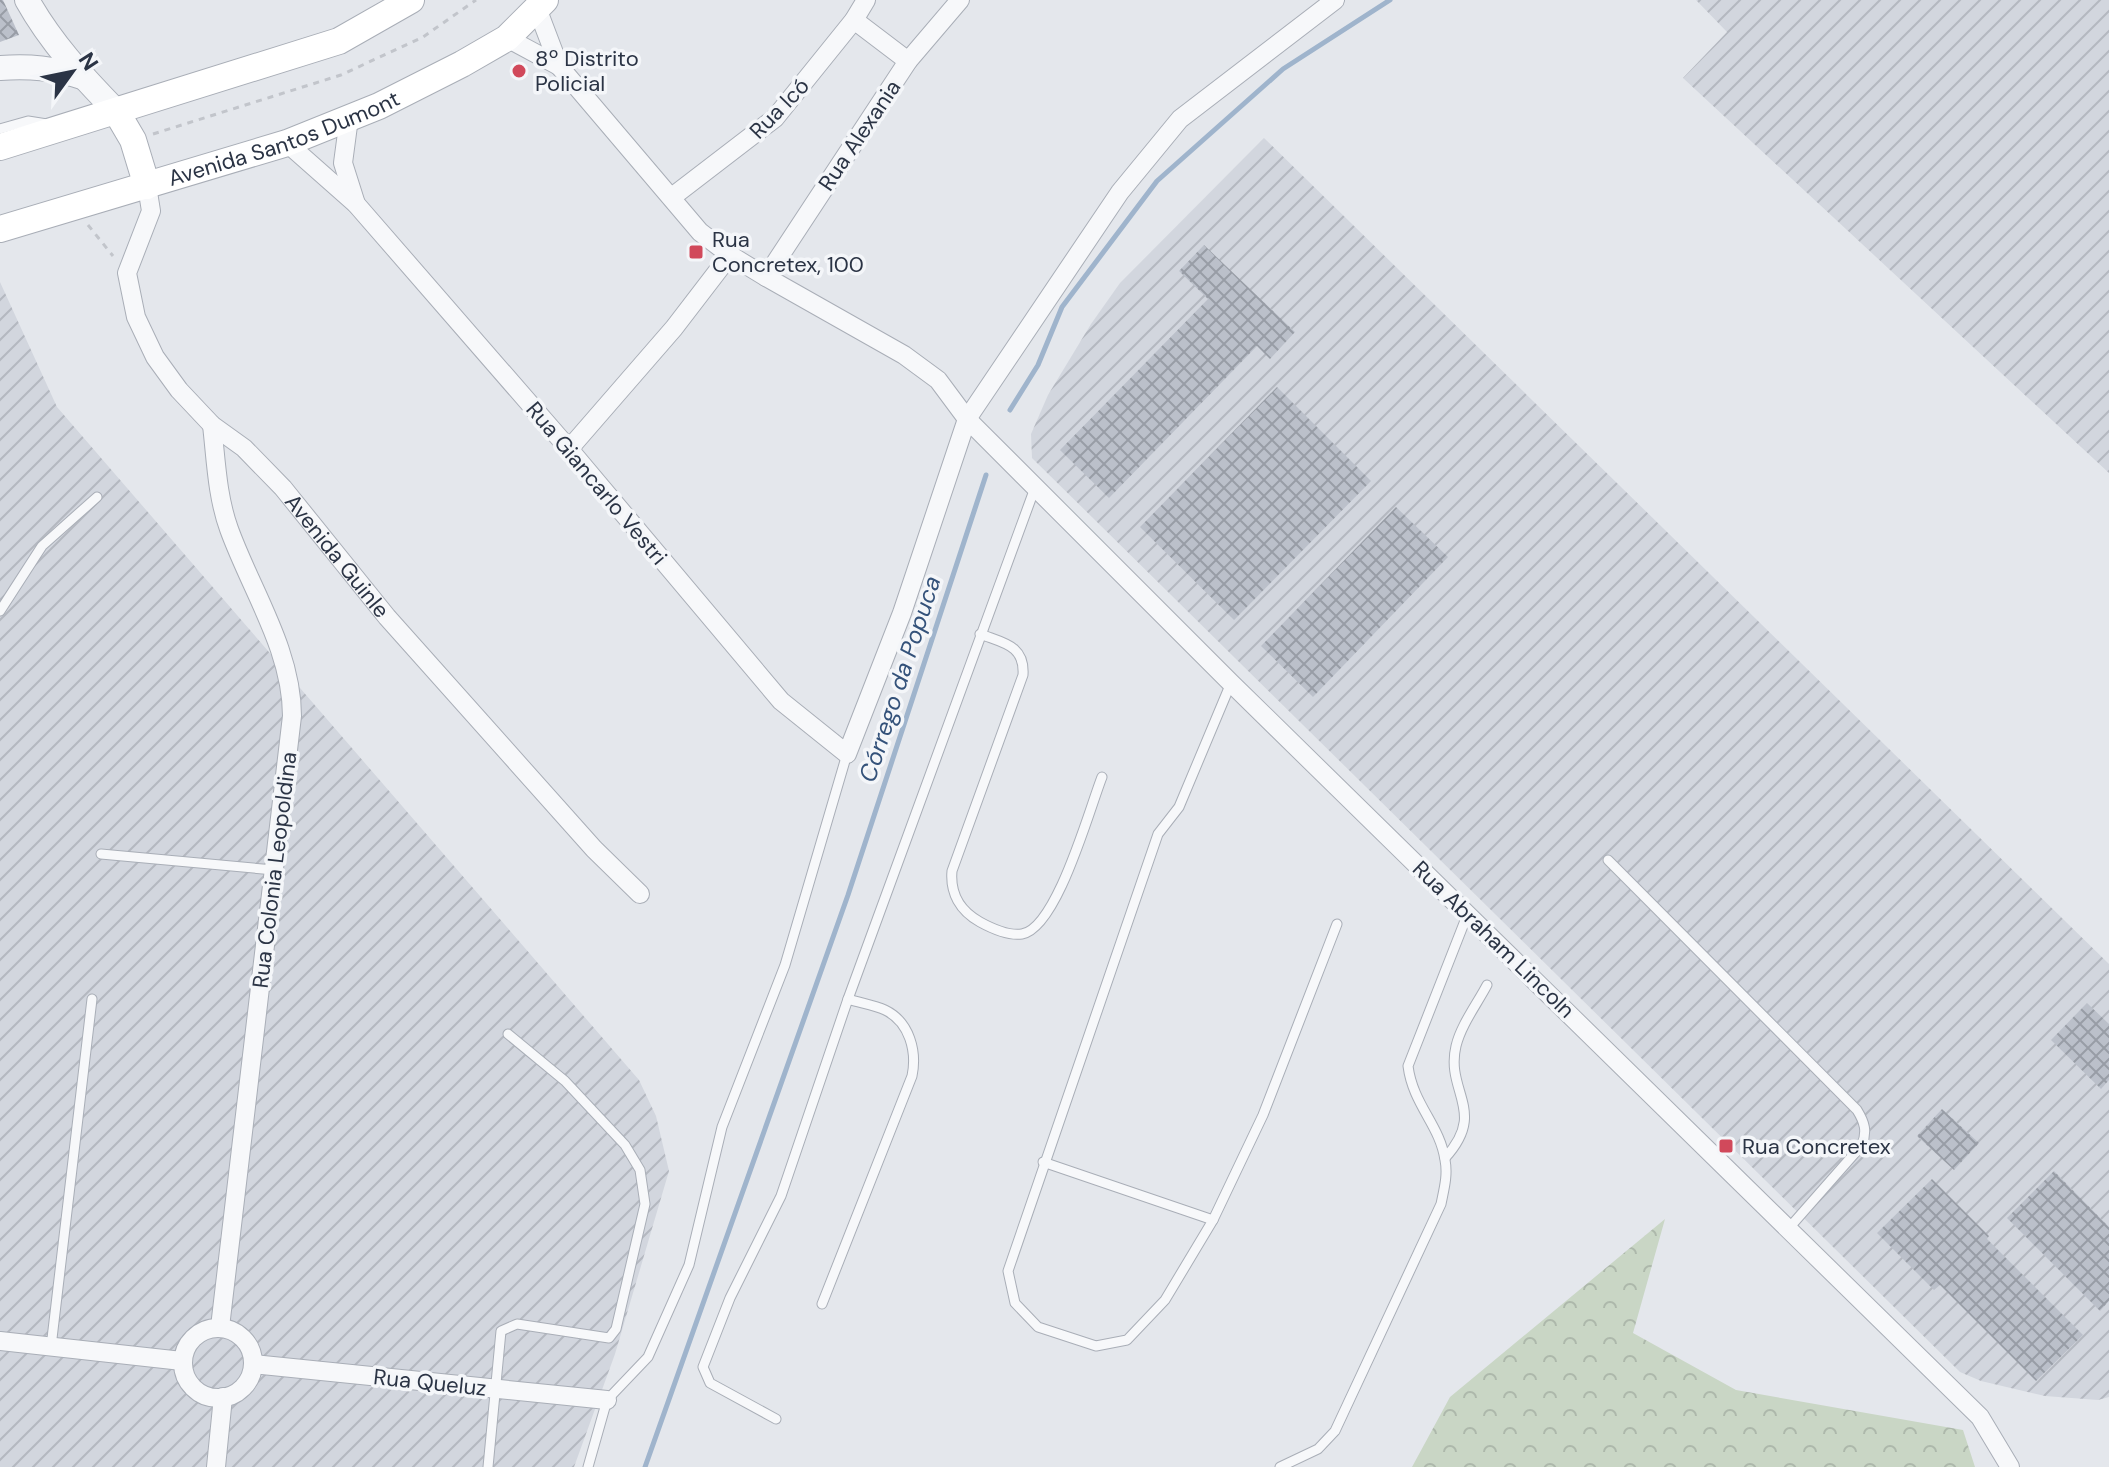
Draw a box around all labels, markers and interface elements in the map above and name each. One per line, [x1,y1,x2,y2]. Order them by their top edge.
north arrow [32,32,112,112]
place label: 8º Distrito Policial [535,44,639,98]
text: N [72,47,105,76]
marker: 8º Distrito Policial [510,62,528,80]
street label: Rua Icó [743,72,816,145]
street label: Rua Alexania [812,74,907,196]
street label: Avenida Santos Dumont [165,84,405,193]
place label: Rua Concretex, 100 [712,225,864,279]
marker: Rua Concretex, 100 [687,243,705,261]
street label: Rua Giancarlo Vestri [520,396,674,571]
street label: Avenida Guinle [278,488,396,624]
water label: Córrego da Popuca [852,572,947,786]
street label: Rua Colonia Leopoldina [246,750,303,990]
street label: Rua Abraham Lincoln [1406,854,1581,1024]
place label: Rua Concretex [1742,1132,1891,1161]
marker: Rua Concretex [1717,1137,1735,1155]
street label: Rua Queluz [372,1362,488,1403]

